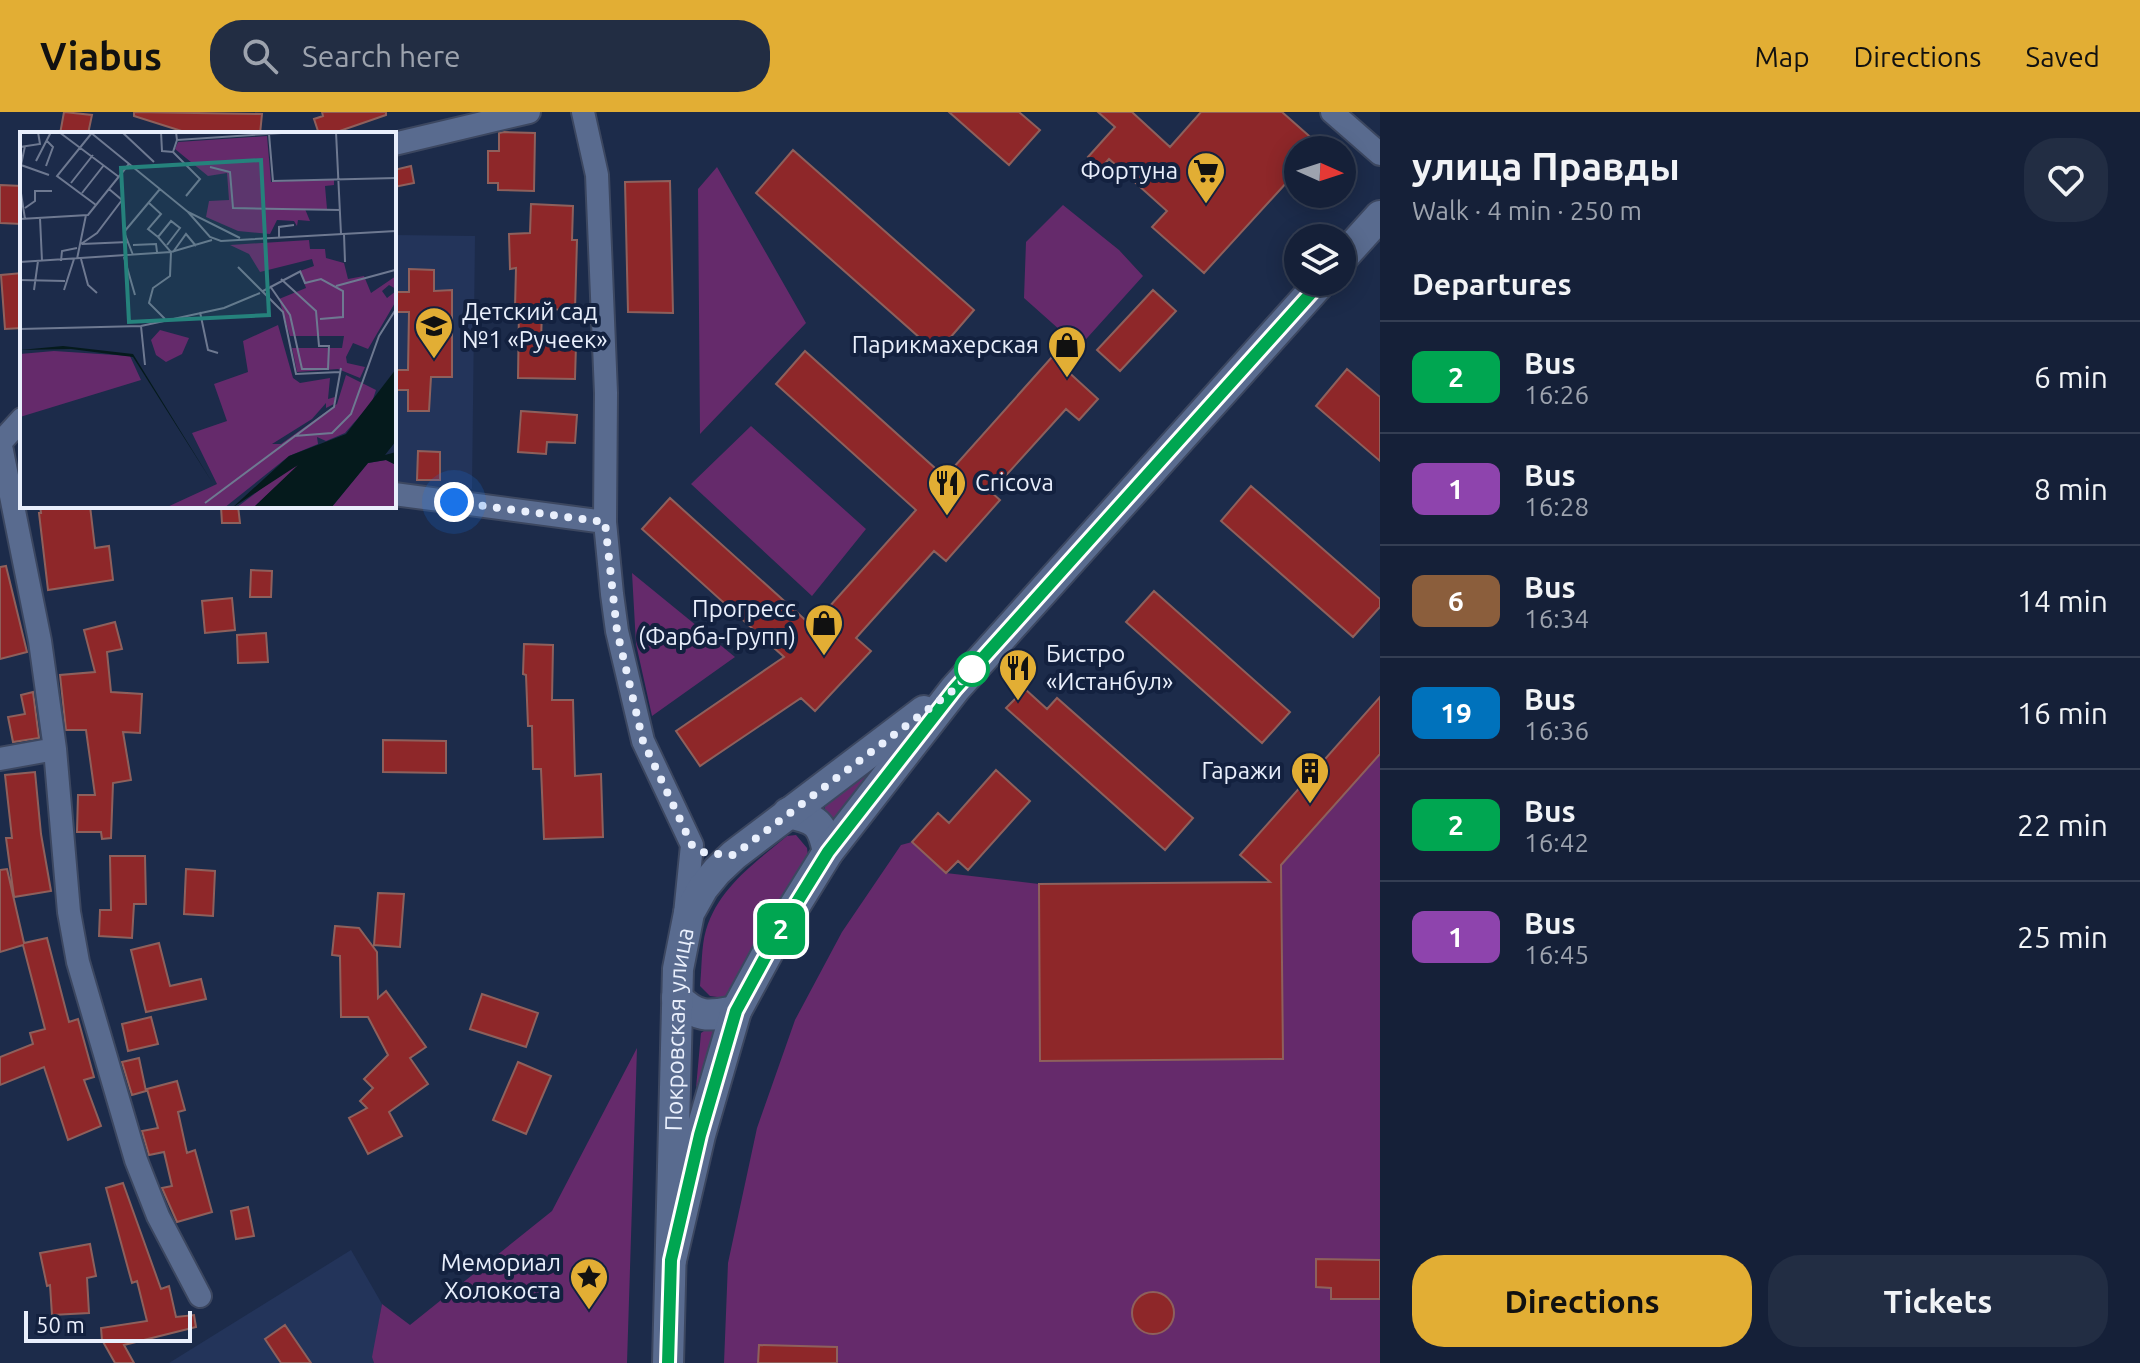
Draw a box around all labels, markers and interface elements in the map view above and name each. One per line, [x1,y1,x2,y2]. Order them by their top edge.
search box [210,20,770,92]
icon: search [238,34,282,78]
text: Viabus [40,35,162,77]
text: Search here [302,39,461,73]
text: Map [1754,41,1810,72]
text: Directions [1854,41,1981,72]
text: Saved [2025,41,2100,72]
inset map [20,132,396,508]
north arrow [1284,136,1356,208]
map controls [1284,136,1356,296]
button: heart [2024,138,2108,222]
text: улица Правды [1412,145,1680,187]
supermarket icon: Фортуна [1185,150,1227,205]
place label: Фортуна [1080,157,1178,184]
text: Walk · 4 min · 250 m [1412,196,1642,225]
button: layers [1284,224,1356,296]
text: Departures [1412,267,1572,301]
place label: Детский сад №1 «Ручеек» [462,298,608,353]
school or university icon: Детский сад №1 «Ручеек» [413,305,455,360]
shop icon: Парикмахерская [1046,324,1088,379]
place label: Парикмахерская [852,331,1039,358]
text: Bus [1524,346,1576,380]
text: 6 min [2034,360,2108,394]
text: 2 [1448,361,1464,392]
text: 16:26 [1524,380,1589,409]
text: Bus [1524,458,1576,492]
restaurant icon: Cricova [926,462,968,517]
place label: Cricova [975,469,1054,496]
text: 8 min [2034,472,2108,506]
text: 1 [1448,473,1464,504]
your location [434,482,474,522]
text: 16:28 [1524,492,1589,521]
text: Bus [1524,570,1576,604]
text: 14 min [2017,584,2108,618]
text: 6 [1448,585,1464,616]
place label: Прогресс (Фарба-Групп) [638,595,796,650]
shop icon: Прогресс (Фарба-Групп) [803,602,845,657]
text: 16:34 [1524,604,1589,633]
place label: Бистро «Истанбул» [1046,640,1173,695]
restaurant icon: Бистро «Истанбул» [997,647,1039,702]
unlabelled marker [955,652,989,686]
text: Bus [1524,682,1576,716]
text: 16 min [2017,696,2108,730]
text: 19 [1440,697,1472,728]
text: 16:36 [1524,716,1589,745]
building icon: Гаражи [1289,750,1331,805]
place label: Гаражи [1201,757,1282,784]
text: Bus [1524,794,1576,828]
text: 22 min [2017,808,2108,842]
text: 2 [1448,809,1464,840]
text: 16:42 [1524,828,1589,857]
line badge: 2 [755,903,807,955]
text: Bus [1524,906,1576,940]
text: 2 [773,913,789,944]
text: 25 min [2017,920,2108,954]
text: 1 [1448,921,1464,952]
street label: Покровская улица [660,925,699,1132]
text: 16:45 [1524,940,1589,969]
place label: Мемориал Холокоста [441,1249,561,1304]
button: Directions [1412,1255,1752,1347]
button: Tickets [1768,1255,2108,1347]
place icon: Мемориал Холокоста [568,1256,610,1311]
scale bar [24,1307,192,1343]
text: 50 m [36,1312,85,1337]

